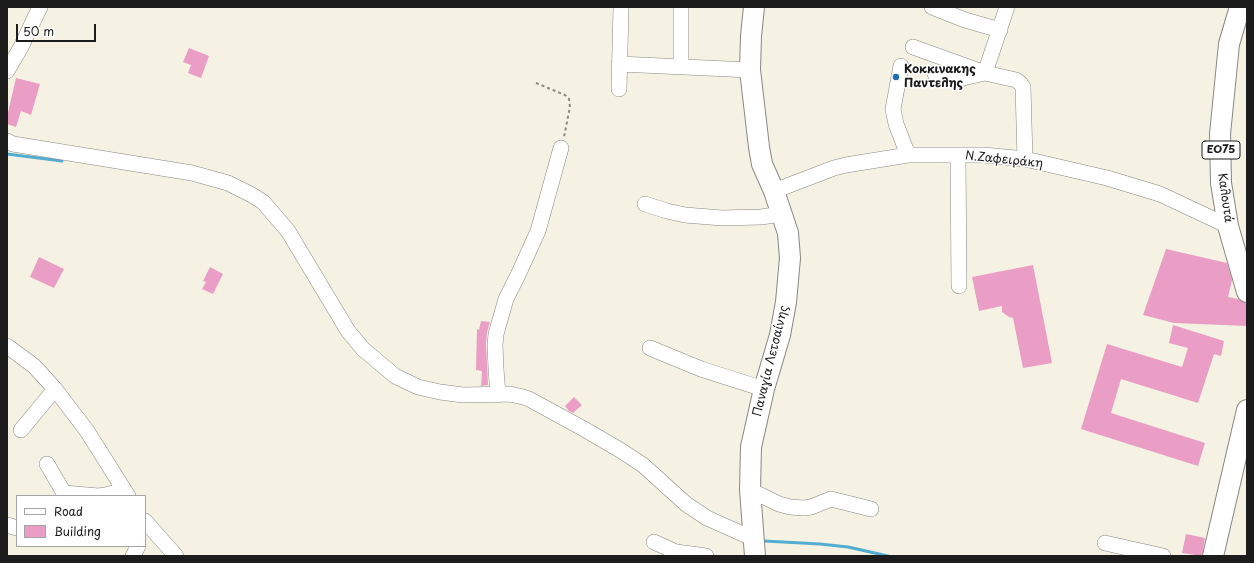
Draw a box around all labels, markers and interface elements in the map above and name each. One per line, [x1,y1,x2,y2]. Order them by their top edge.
scale bar [18,16,98,42]
text: 50 m [23,22,54,40]
place label: Κοκκινακης Παντελης [904,63,976,91]
marker: Κοκκινακης Παντελης [891,72,901,82]
road number: ΕΟ75 [1202,141,1240,159]
street label: Ν.Ζαφειράκη [964,149,1044,171]
street label: Καλουτά [1214,172,1236,224]
street label: Παναγία Λετσαίνης [750,304,792,418]
legend [16,495,146,547]
text: Road [54,502,83,520]
text: Building [54,522,101,540]

